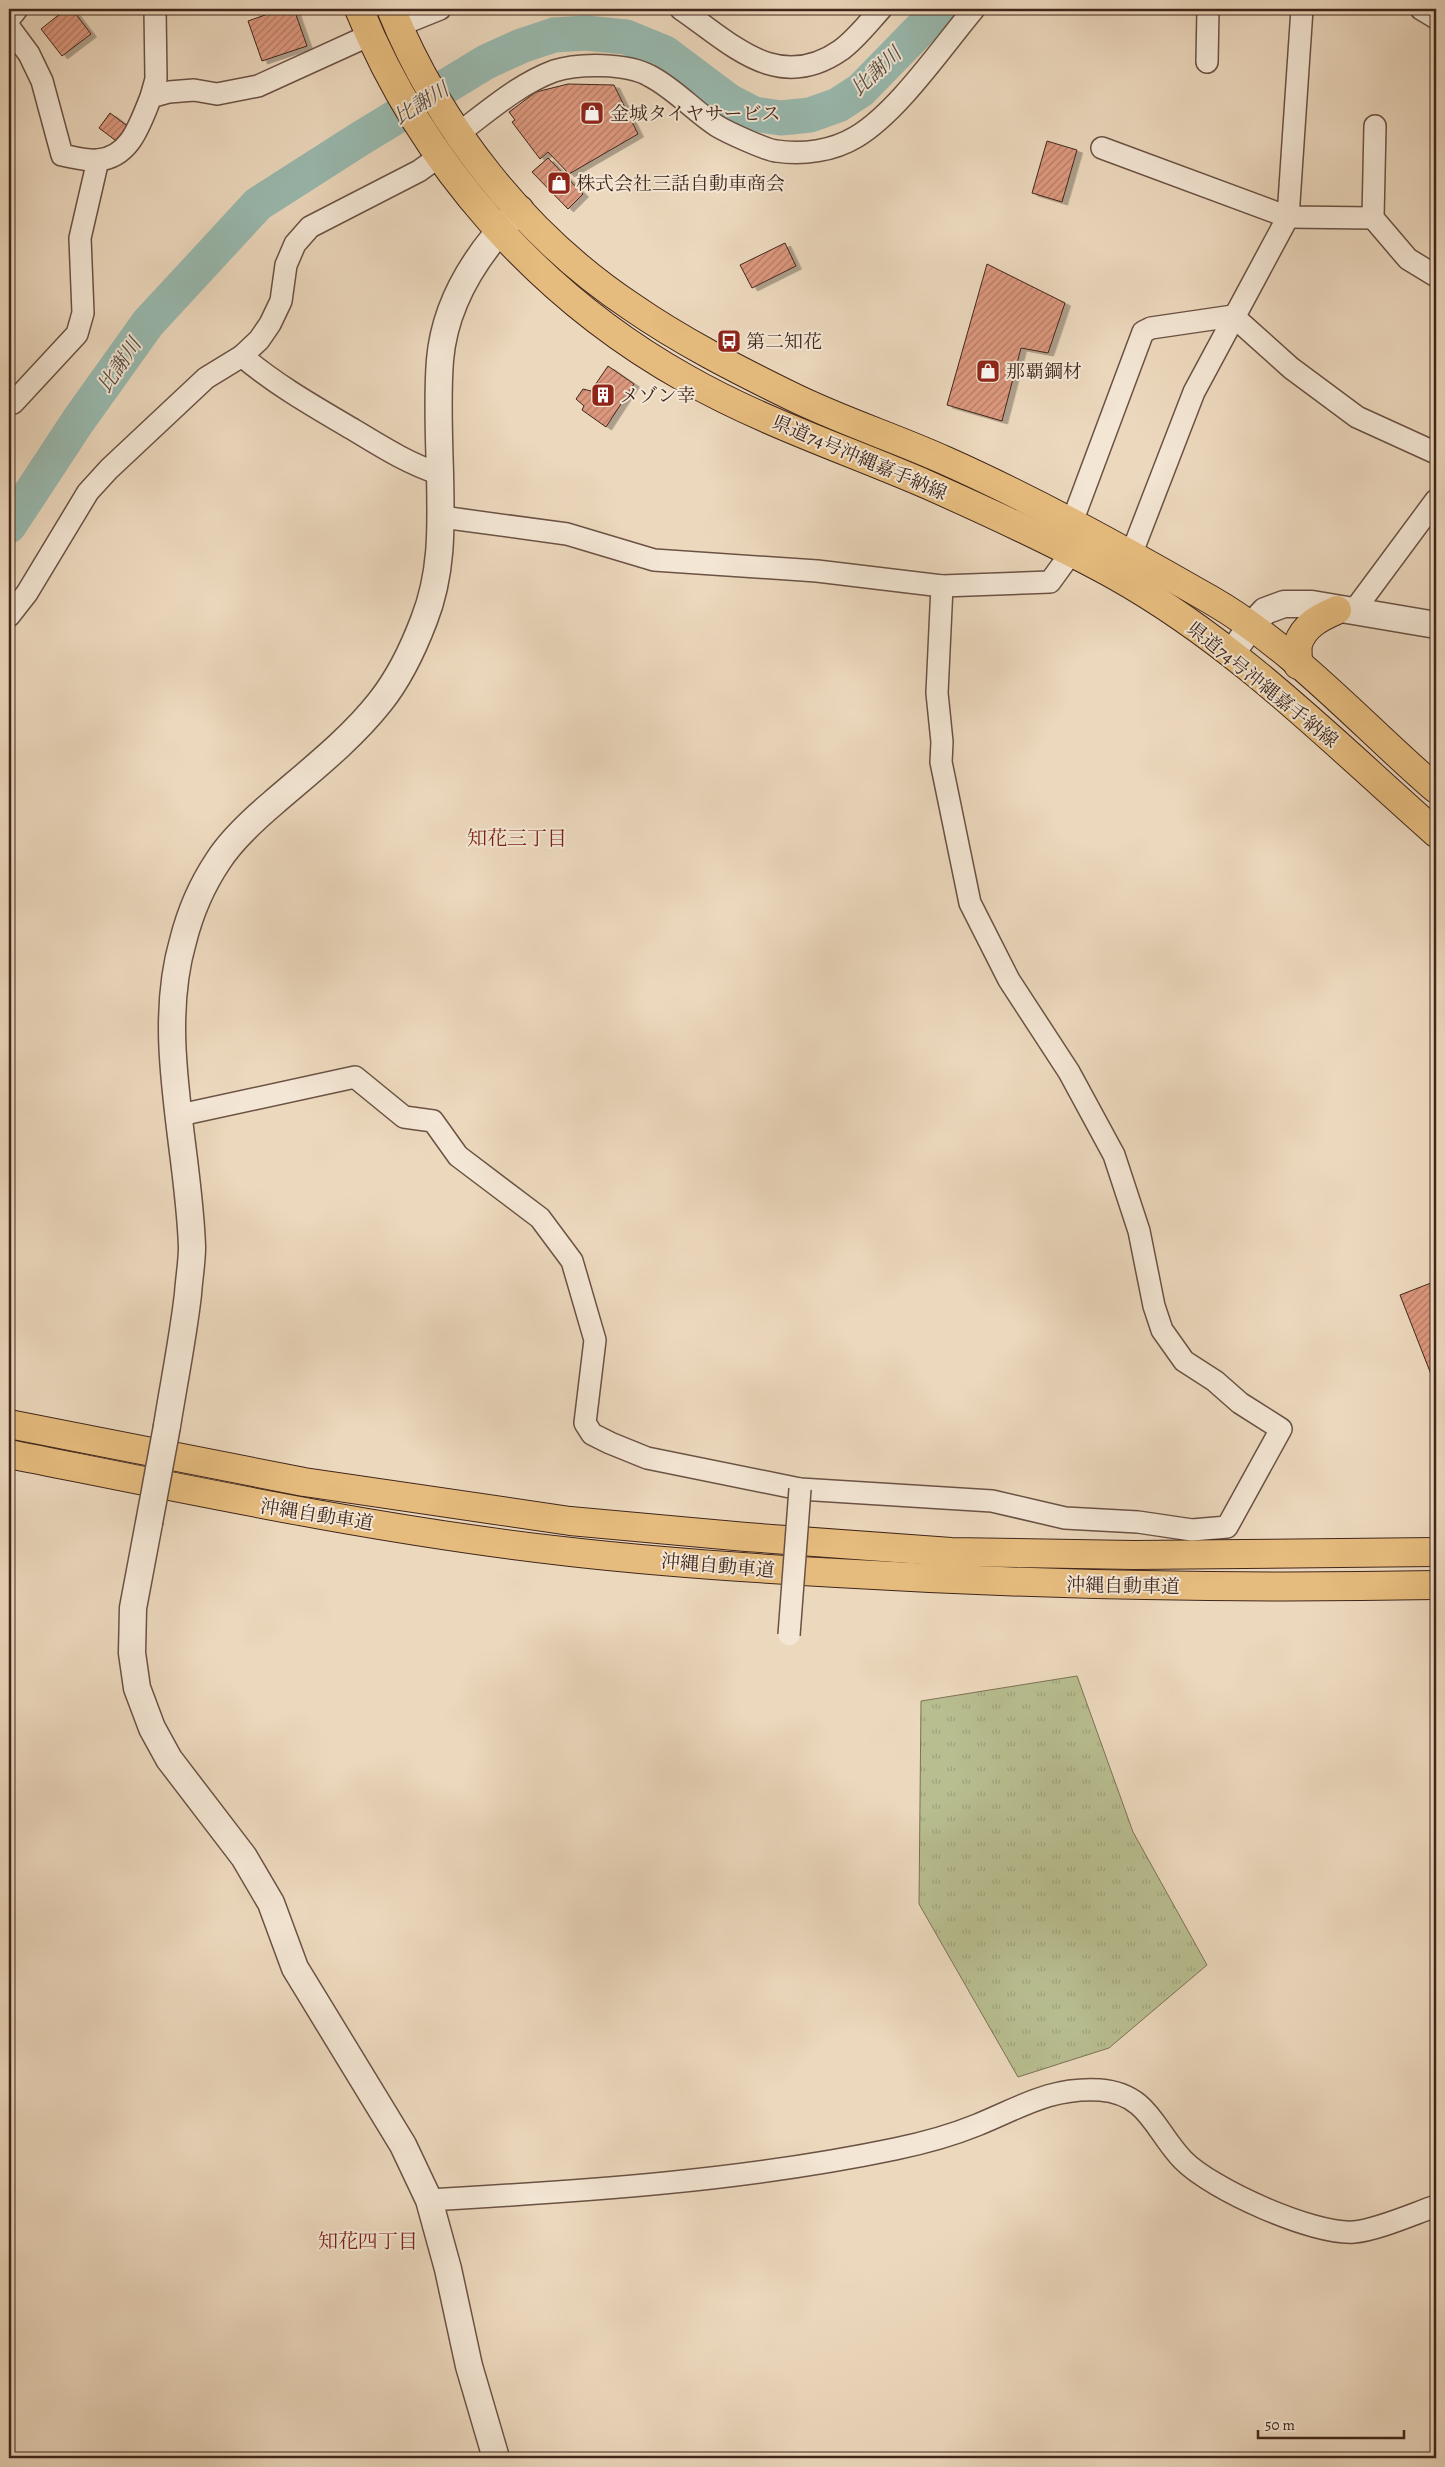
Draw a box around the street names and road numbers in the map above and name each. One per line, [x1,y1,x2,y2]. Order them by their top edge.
street label: 県道74号沖縄嘉手納線 [768,409,951,507]
street label: 県道74号沖縄嘉手納線 [1181,616,1343,754]
street label: 沖縄自動車道 [259,1493,375,1537]
street label: 沖縄自動車道 [660,1548,776,1584]
street label: 沖縄自動車道 [1066,1572,1180,1600]

